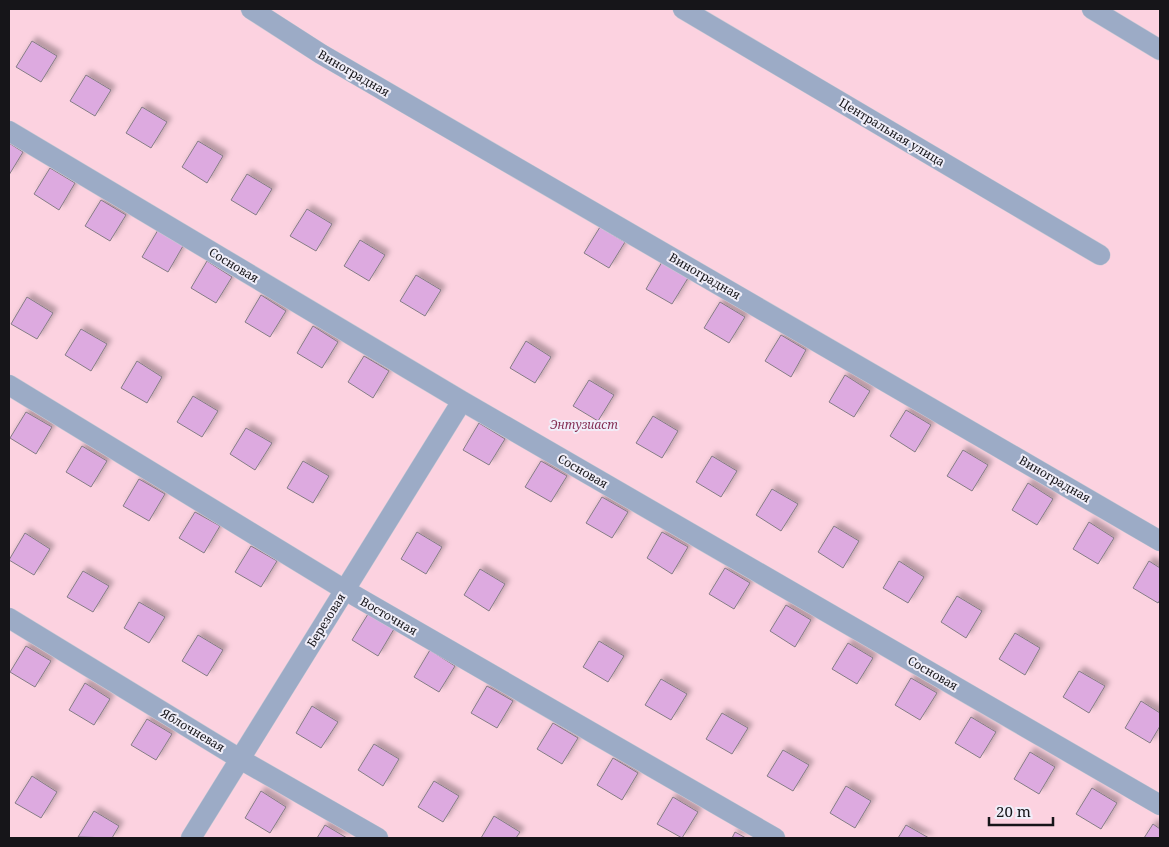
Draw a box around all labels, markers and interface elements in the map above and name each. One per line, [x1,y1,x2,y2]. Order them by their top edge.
street label: Виноградная [315,46,393,100]
street label: Центральная улица [836,94,948,170]
street label: Сосновая [206,243,262,287]
street label: Виноградная [666,249,744,303]
park label: Энтузиаст [550,416,618,433]
street label: Сосновая [555,450,611,492]
street label: Виноградная [1016,452,1094,506]
street label: Березовая [303,590,349,650]
street label: Восточная [357,593,421,639]
street label: Сосновая [905,652,961,694]
street label: Яблочневая [157,704,228,756]
scale bar [989,794,1053,826]
text: 20 m [996,801,1031,821]

